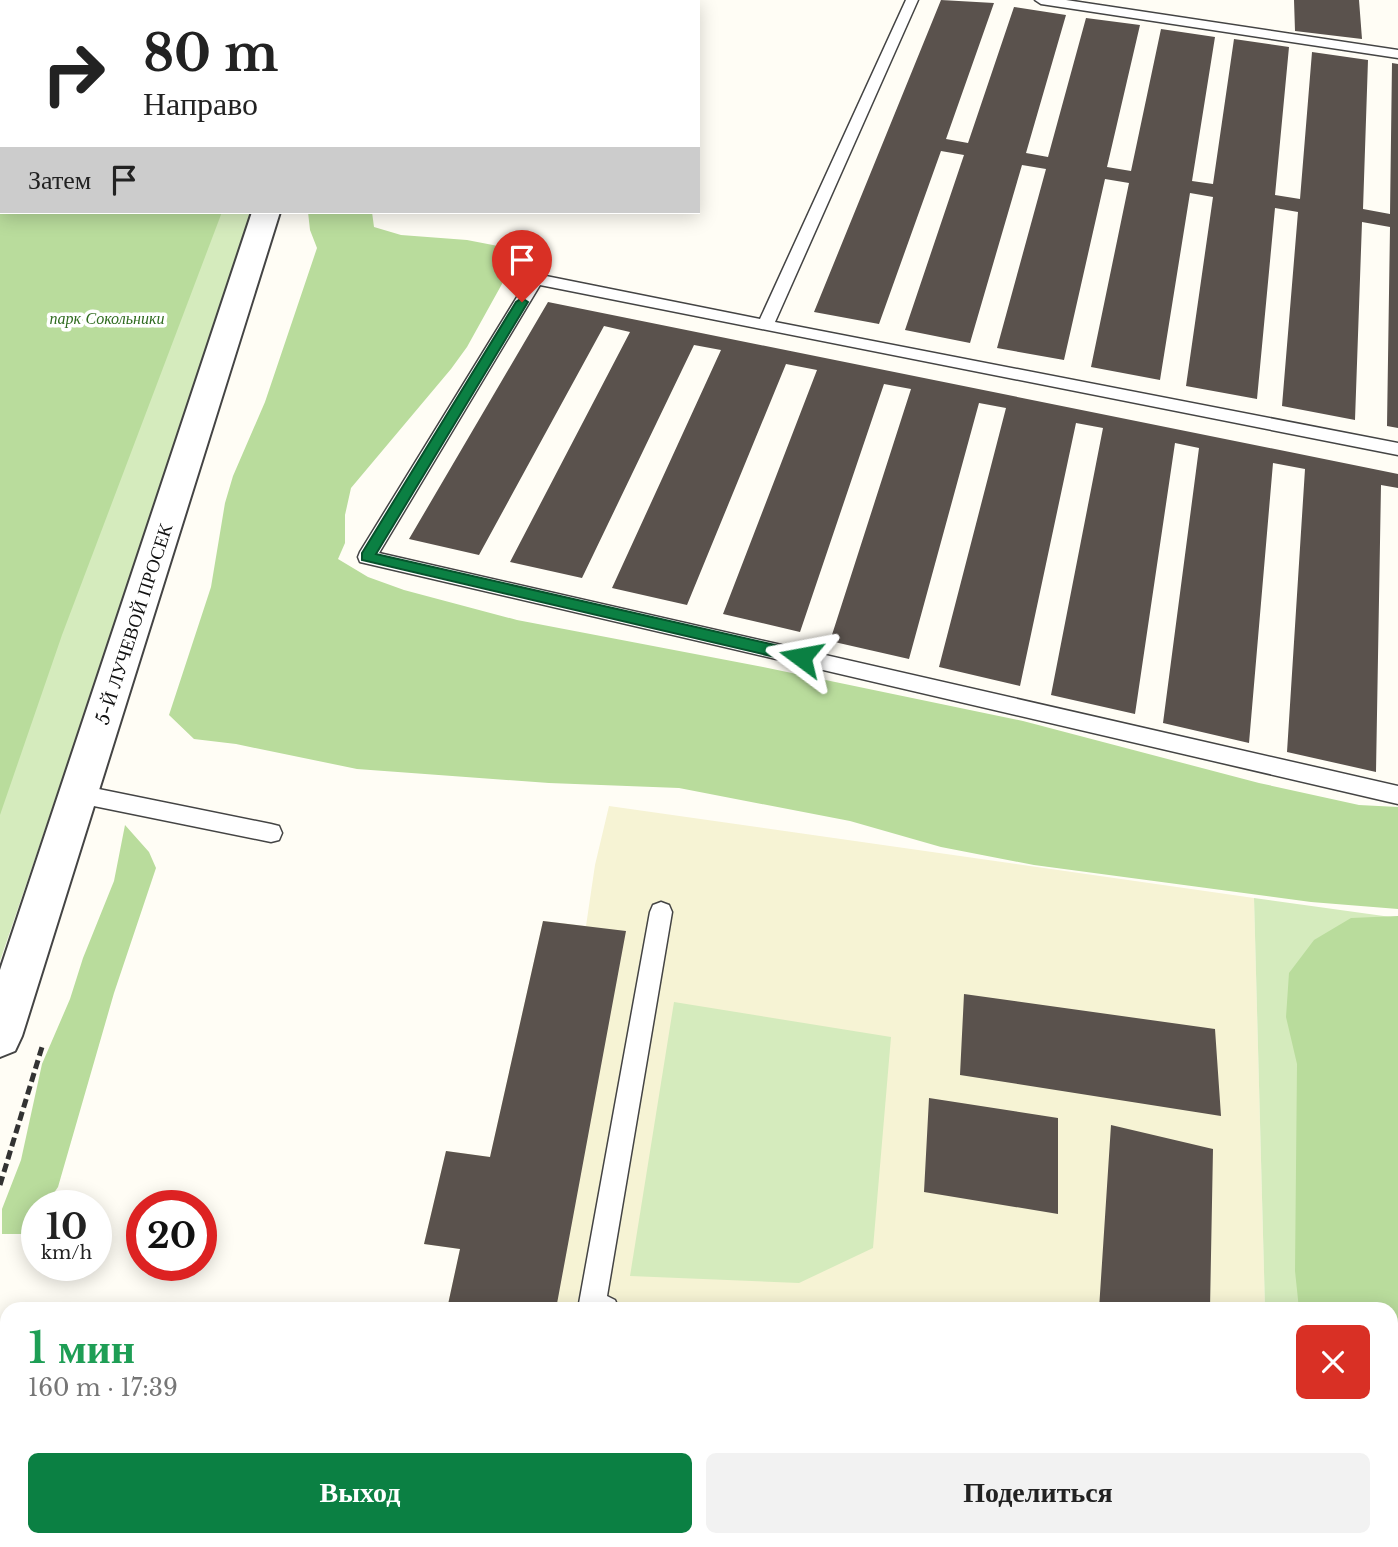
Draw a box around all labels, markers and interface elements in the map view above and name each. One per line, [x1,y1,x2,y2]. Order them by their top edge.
text: 80 m [143,23,278,84]
icon: right [28,28,119,119]
text: Направо [143,84,258,124]
icon: arrive [105,161,143,199]
text: Затем [28,164,91,196]
pin [492,230,552,302]
icon: arrive [503,241,541,279]
park label: парк Сокольники [50,308,164,328]
street label: 5-Й ЛУЧЕВОЙ ПРОСЕК [91,520,177,727]
position arrow [764,620,838,694]
speed limit sign: 20 [126,1190,217,1281]
text: 10 [46,1205,87,1248]
text: km/h [41,1242,92,1264]
text: 1 мин [28,1322,135,1374]
button: close [1296,1325,1370,1399]
text: 160 m · 17:39 [28,1374,178,1402]
button: Выход [28,1453,692,1533]
button: Поделиться [706,1453,1370,1533]

